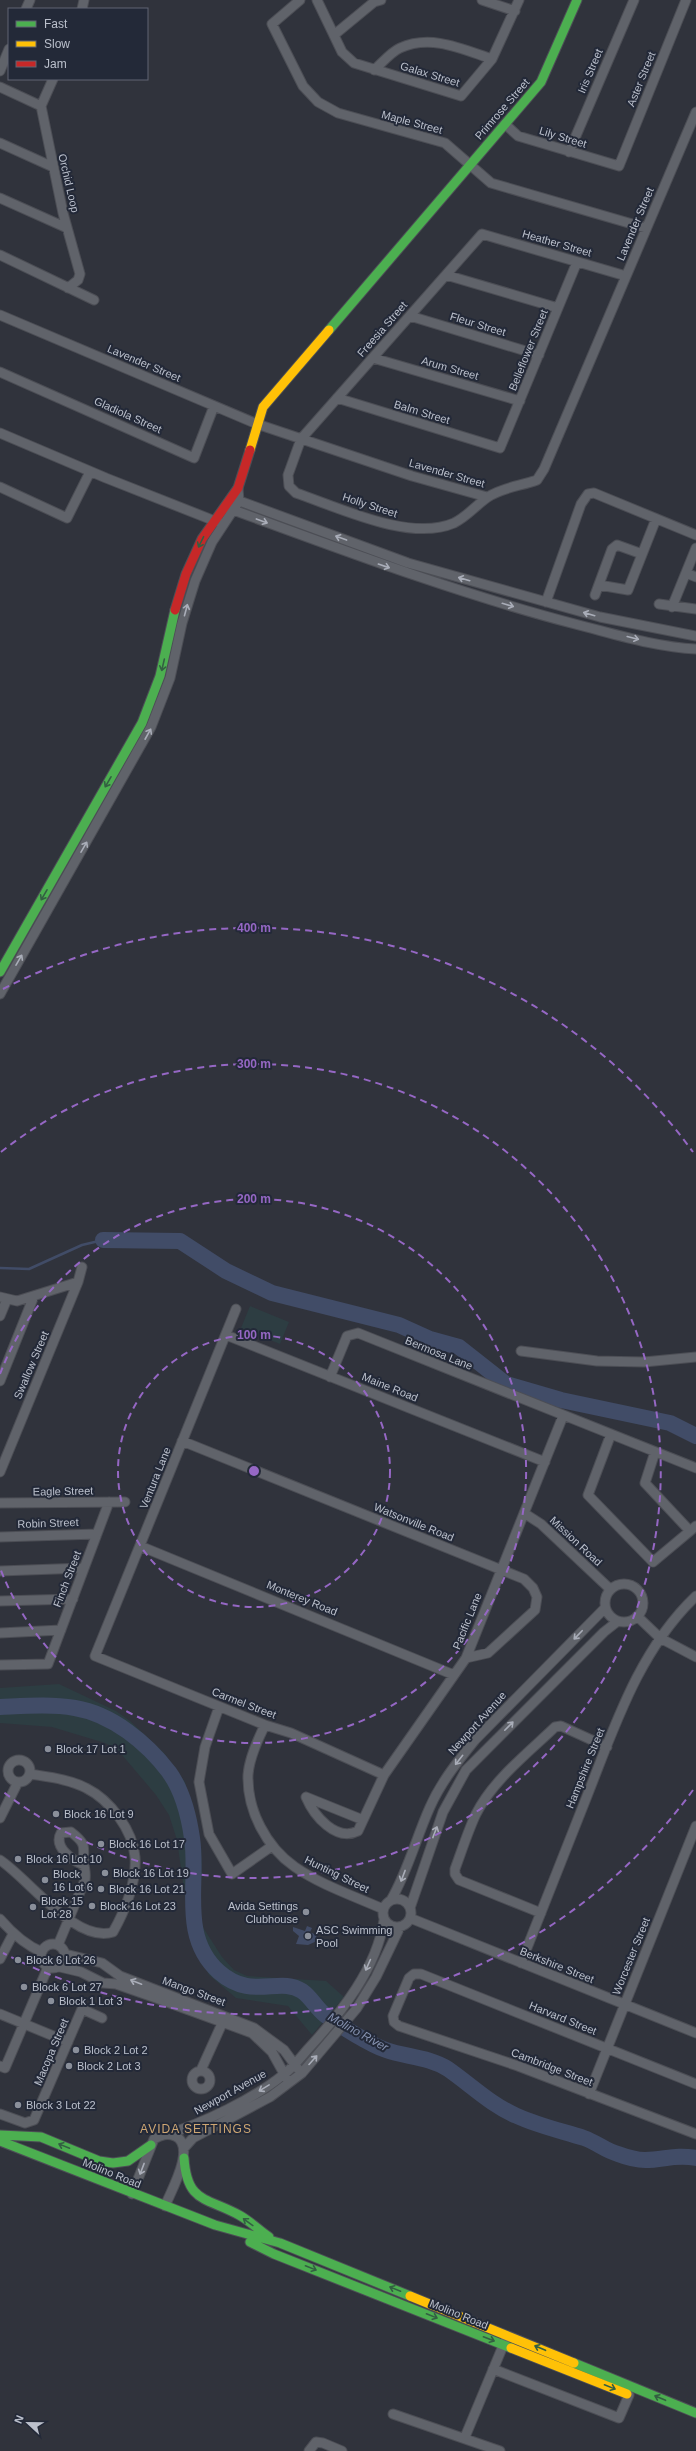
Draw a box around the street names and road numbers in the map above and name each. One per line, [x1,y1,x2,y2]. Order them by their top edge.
street label: Iris Street [575,47,605,95]
street label: Aster Street [625,50,657,108]
street label: Galax Street [399,59,461,89]
street label: Primrose Street [472,76,532,142]
street label: Maple Street [380,108,444,136]
street label: Lily Street [538,124,588,150]
street label: Orchid Loop [56,152,82,214]
street label: Lavender Street [614,186,656,262]
street label: Heather Street [521,227,593,259]
street label: Freesia Street [355,299,409,359]
street label: Belleflower Street [506,308,550,392]
street label: Fleur Street [449,310,507,338]
street label: Lavender Street [106,342,182,384]
street label: Arum Street [420,354,480,382]
street label: Gladiola Street [92,395,164,435]
street label: Balm Street [393,398,451,426]
street label: Lavender Street [408,456,486,490]
street label: Holly Street [341,491,399,519]
street label: Swallow Street [11,1329,51,1401]
street label: Bermosa Lane [404,1334,474,1372]
street label: Maine Road [360,1370,420,1404]
street label: Ventura Lane [137,1445,173,1511]
street label: Eagle Street [33,1484,93,1498]
street label: Watsonville Road [372,1500,456,1544]
street label: Mission Road [548,1514,604,1568]
street label: Robin Street [17,1516,79,1530]
street label: Finch Street [51,1549,83,1609]
street label: Monterey Road [265,1578,339,1618]
street label: Pacific Lane [450,1591,484,1651]
street label: Carmel Street [210,1685,278,1721]
street label: Newport Avenue [446,1689,508,1757]
street label: Hampshire Street [563,1726,607,1810]
street label: Hunting Street [303,1853,371,1895]
street label: Worcester Street [610,1916,652,1996]
street label: Berkshire Street [518,1945,596,1985]
street label: Mango Street [161,1974,227,2008]
street label: Harvard Street [528,1999,598,2037]
street label: Macopa Street [31,2017,71,2087]
street label: Cambridge Street [510,2046,594,2088]
street label: Newport Avenue [192,2067,268,2117]
street label: Molino Road [81,2156,143,2190]
street label: Molino Road [428,2297,490,2331]

